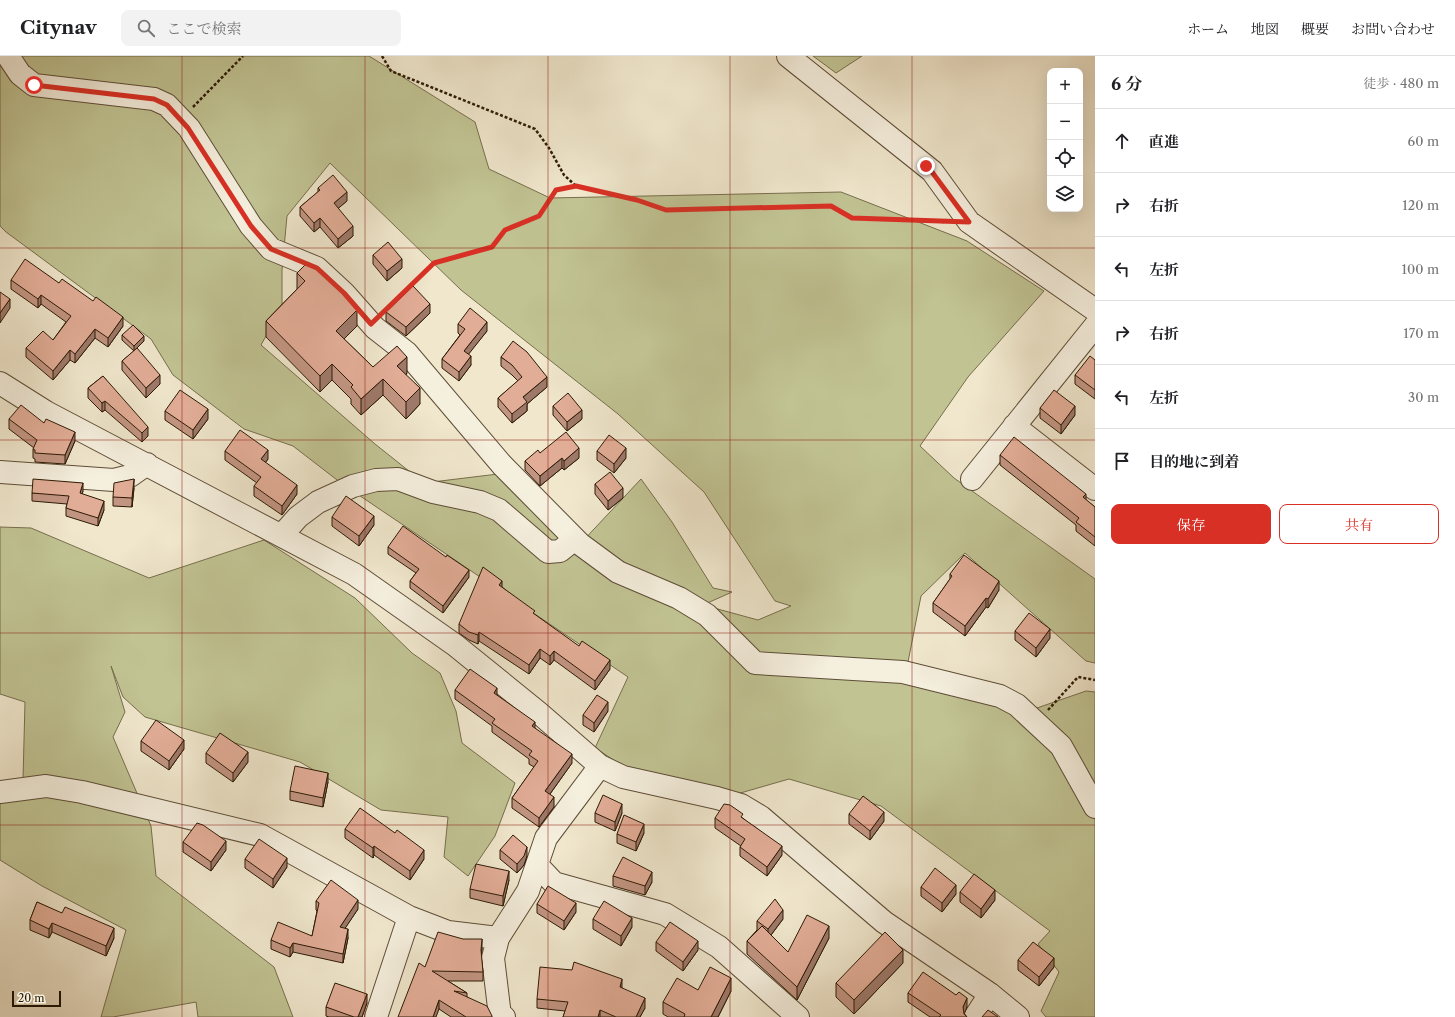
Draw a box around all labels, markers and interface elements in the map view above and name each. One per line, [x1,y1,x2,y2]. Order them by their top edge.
search box [121,10,401,46]
text: Citynav [20,16,97,39]
icon: search [135,17,157,39]
text: ここで検索 [167,19,242,38]
text: ホーム [1187,20,1229,38]
text: 地図 [1251,20,1279,38]
text: 概要 [1301,20,1329,38]
text: お問い合わせ [1351,20,1435,38]
map controls [1047,68,1083,212]
button: + [1047,68,1083,104]
text: 6 分 [1111,74,1142,94]
text: 徒歩 · 480 m [1363,75,1439,91]
route start [25,76,43,94]
button: − [1047,104,1083,140]
icon: ahead [1111,130,1133,152]
text: 直進 [1149,132,1179,151]
text: 60 m [1408,133,1439,149]
button: locate [1047,140,1083,176]
route end [917,157,935,175]
button: layers [1047,176,1083,212]
icon: right [1111,194,1133,216]
text: 右折 [1149,196,1179,215]
text: 120 m [1402,197,1439,213]
icon: left [1111,258,1133,280]
text: 左折 [1149,260,1179,279]
text: 100 m [1401,261,1439,277]
icon: right [1111,322,1133,344]
text: 右折 [1149,324,1179,343]
text: 170 m [1403,325,1439,341]
icon: left [1111,386,1133,408]
text: 左折 [1149,388,1179,407]
text: 30 m [1408,389,1439,405]
icon: arrive [1111,450,1133,472]
text: 目的地に到着 [1149,452,1239,471]
button: 保存 [1111,504,1271,544]
button: 共有 [1279,504,1439,544]
scale bar [12,989,61,1008]
text: 20 m [18,991,44,1005]

